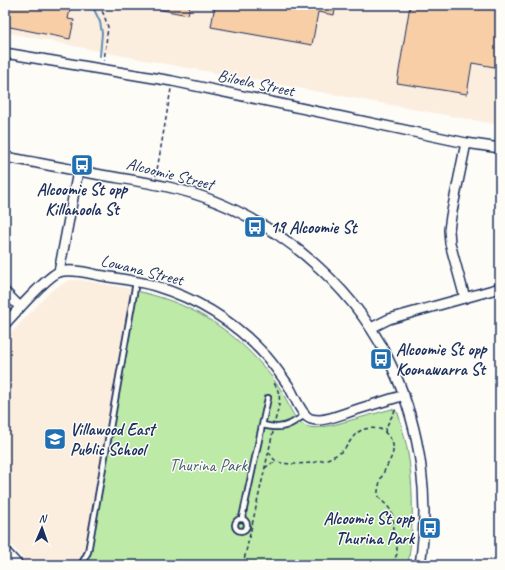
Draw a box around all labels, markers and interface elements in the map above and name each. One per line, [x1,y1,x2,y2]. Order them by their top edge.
street label: Biloela Street [216,65,298,102]
bus stop icon: Alcoomie St opp Killanoola St [69,152,95,178]
street label: Alcoomie Street [124,153,218,195]
place label: Alcoomie St opp Killanoola St [37,179,129,220]
bus stop icon: 19 Alcoomie St [242,214,268,240]
place label: 19 Alcoomie St [270,217,359,238]
street label: Lowana Street [99,250,188,291]
place label: Alcoomie St opp Koonawarra St [396,339,488,380]
bus stop icon: Alcoomie St opp Koonawarra St [368,346,394,372]
place label: Villawood East Public School [70,419,157,460]
school or university icon: Villawood East Public School [42,426,68,452]
park label: Thurina Park [169,455,248,476]
north arrow [22,508,62,548]
place label: Alcoomie St opp Thurina Park [324,508,416,549]
text: N [39,511,48,525]
bus stop icon: Alcoomie St opp Thurina Park [417,515,443,541]

